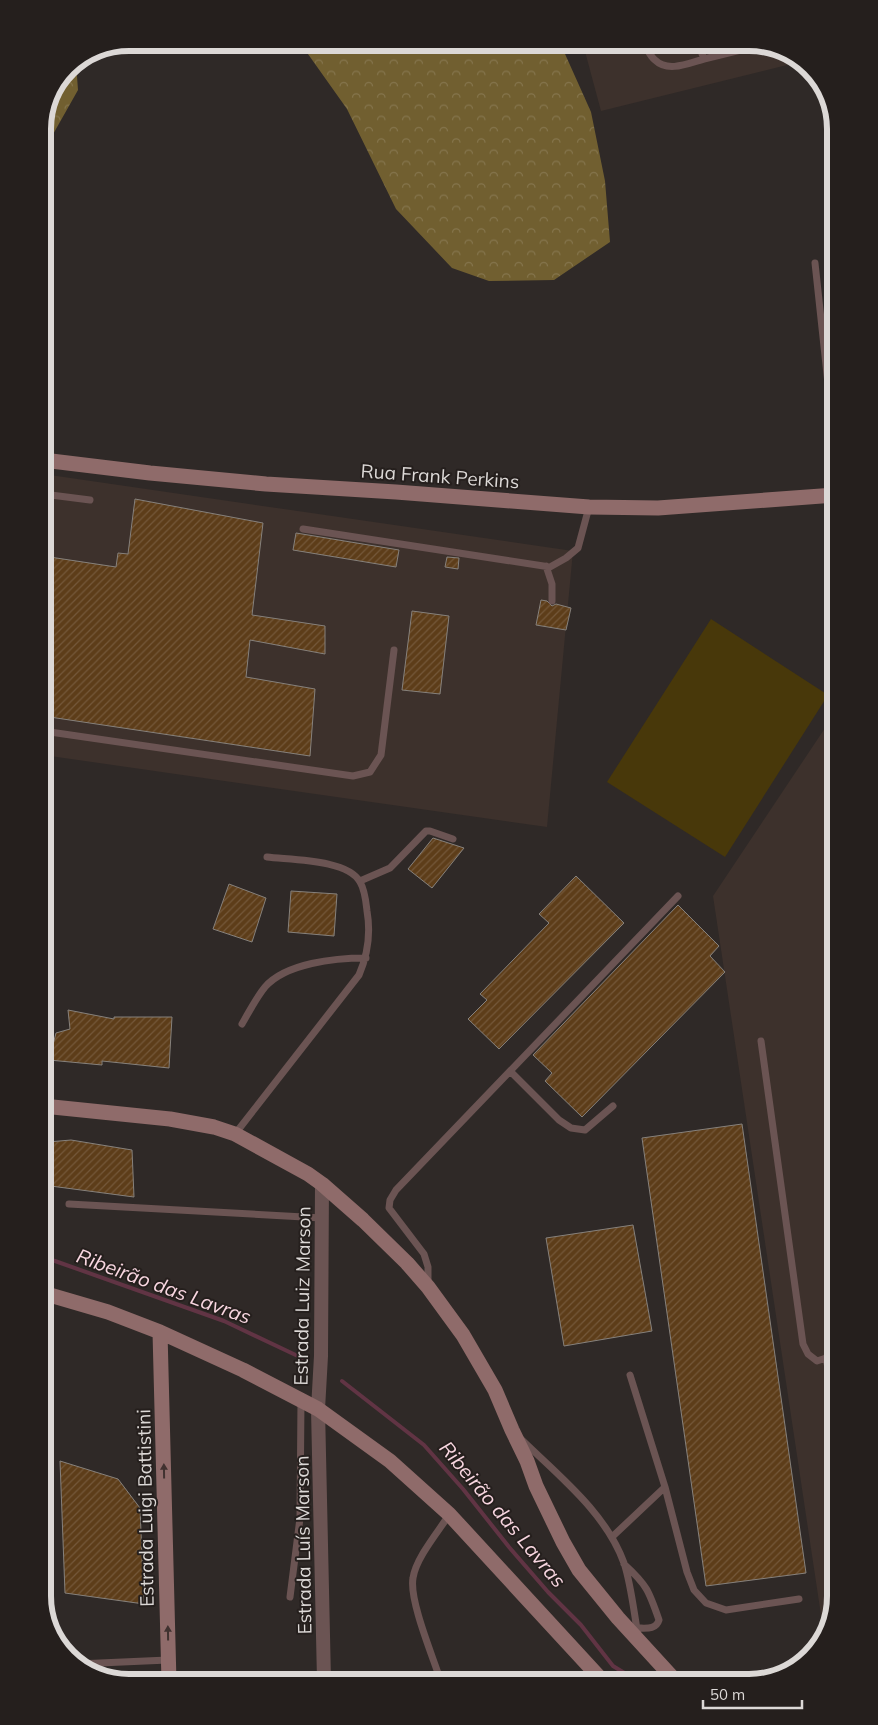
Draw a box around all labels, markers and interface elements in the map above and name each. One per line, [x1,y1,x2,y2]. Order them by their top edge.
street label: Rua Frank Perkins [360,458,520,494]
street label: Estrada Luiz Marson [288,1206,316,1386]
water label: Ribeirão das Lavras [73,1243,255,1329]
street label: Estrada Luigi Battistini [131,1409,159,1607]
water label: Ribeirão das Lavras [434,1436,572,1592]
street label: Estrada Luís Marson [289,1455,317,1635]
one-way arrow [159,1462,167,1478]
one-way arrow [163,1625,171,1641]
scale bar [703,1678,802,1710]
text: 50 m [710,1685,745,1704]

